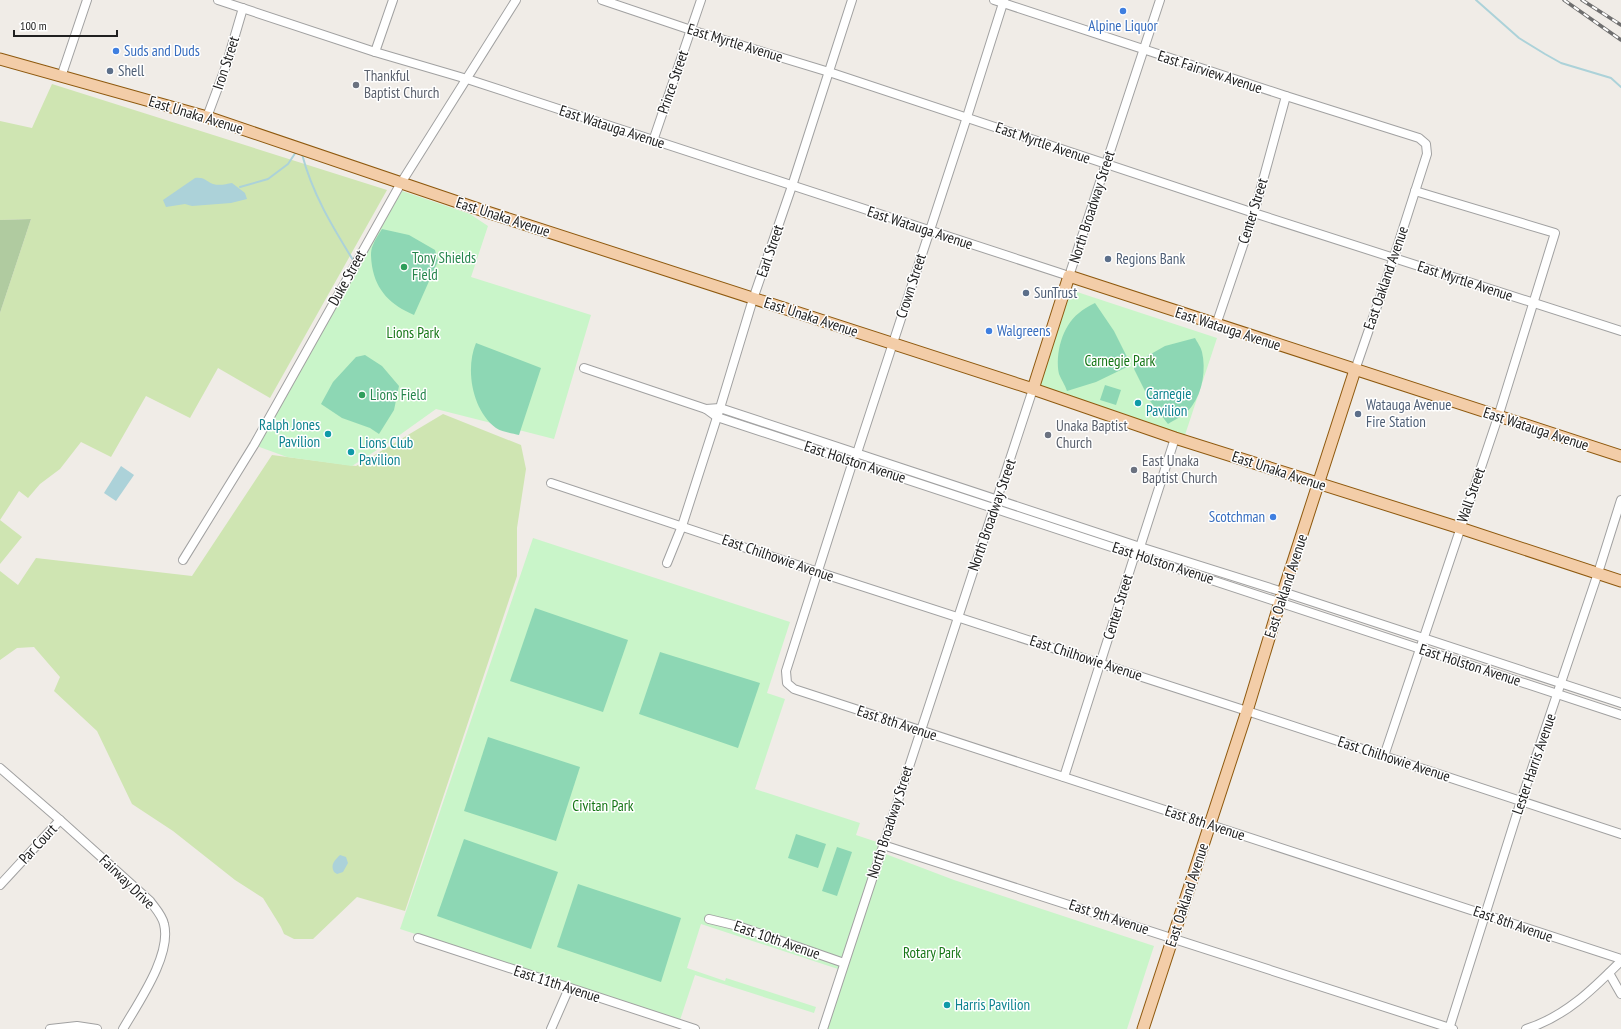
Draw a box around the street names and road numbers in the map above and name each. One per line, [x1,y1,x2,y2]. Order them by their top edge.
street label: East Myrtle Avenue [685,19,785,66]
street label: Iron Street [208,34,243,92]
street label: East Fairview Avenue [1155,46,1265,97]
street label: Prince Street [653,48,692,116]
street label: East Unaka Avenue [147,91,246,138]
street label: East Watauga Avenue [557,100,667,153]
street label: East Myrtle Avenue [993,117,1093,168]
street label: North Broadway Street [1064,148,1119,266]
street label: Center Street [1234,176,1272,246]
street label: East Unaka Avenue [454,192,553,241]
street label: East Watauga Avenue [865,201,975,254]
street label: Earl Street [752,222,787,280]
street label: East Oakland Avenue [1359,224,1412,332]
street label: Duke Street [324,247,370,309]
street label: Crown Street [891,251,930,321]
street label: East Myrtle Avenue [1415,256,1515,305]
street label: East Unaka Avenue [762,292,861,341]
street label: East Watauga Avenue [1173,302,1283,355]
street label: East Watauga Avenue [1481,402,1591,455]
street label: East Holston Avenue [802,436,908,487]
street label: East Unaka Avenue [1230,446,1329,495]
street label: North Broadway Street [963,456,1020,573]
street label: Wall Street [1452,465,1489,525]
street label: East Chilhowie Avenue [720,529,837,586]
street label: East Oakland Avenue [1260,531,1311,640]
street label: East Holston Avenue [1110,537,1216,588]
street label: Center Street [1099,572,1137,642]
street label: East Chilhowie Avenue [1028,630,1145,685]
street label: East Holston Avenue [1417,639,1523,690]
street label: East 8th Avenue [855,701,940,744]
street label: Lester Harris Avenue [1507,711,1560,817]
street label: East Chilhowie Avenue [1336,731,1453,786]
street label: North Broadway Street [862,763,917,881]
street label: East 8th Avenue [1163,801,1248,844]
street label: Par Court [14,820,61,868]
street label: East Oakland Avenue [1161,840,1212,949]
street label: Fairway Drive [96,850,159,913]
street label: East 9th Avenue [1067,895,1152,938]
street label: East 8th Avenue [1471,901,1555,946]
street label: East 10th Avenue [732,916,823,963]
street label: East 11th Avenue [512,961,603,1006]

